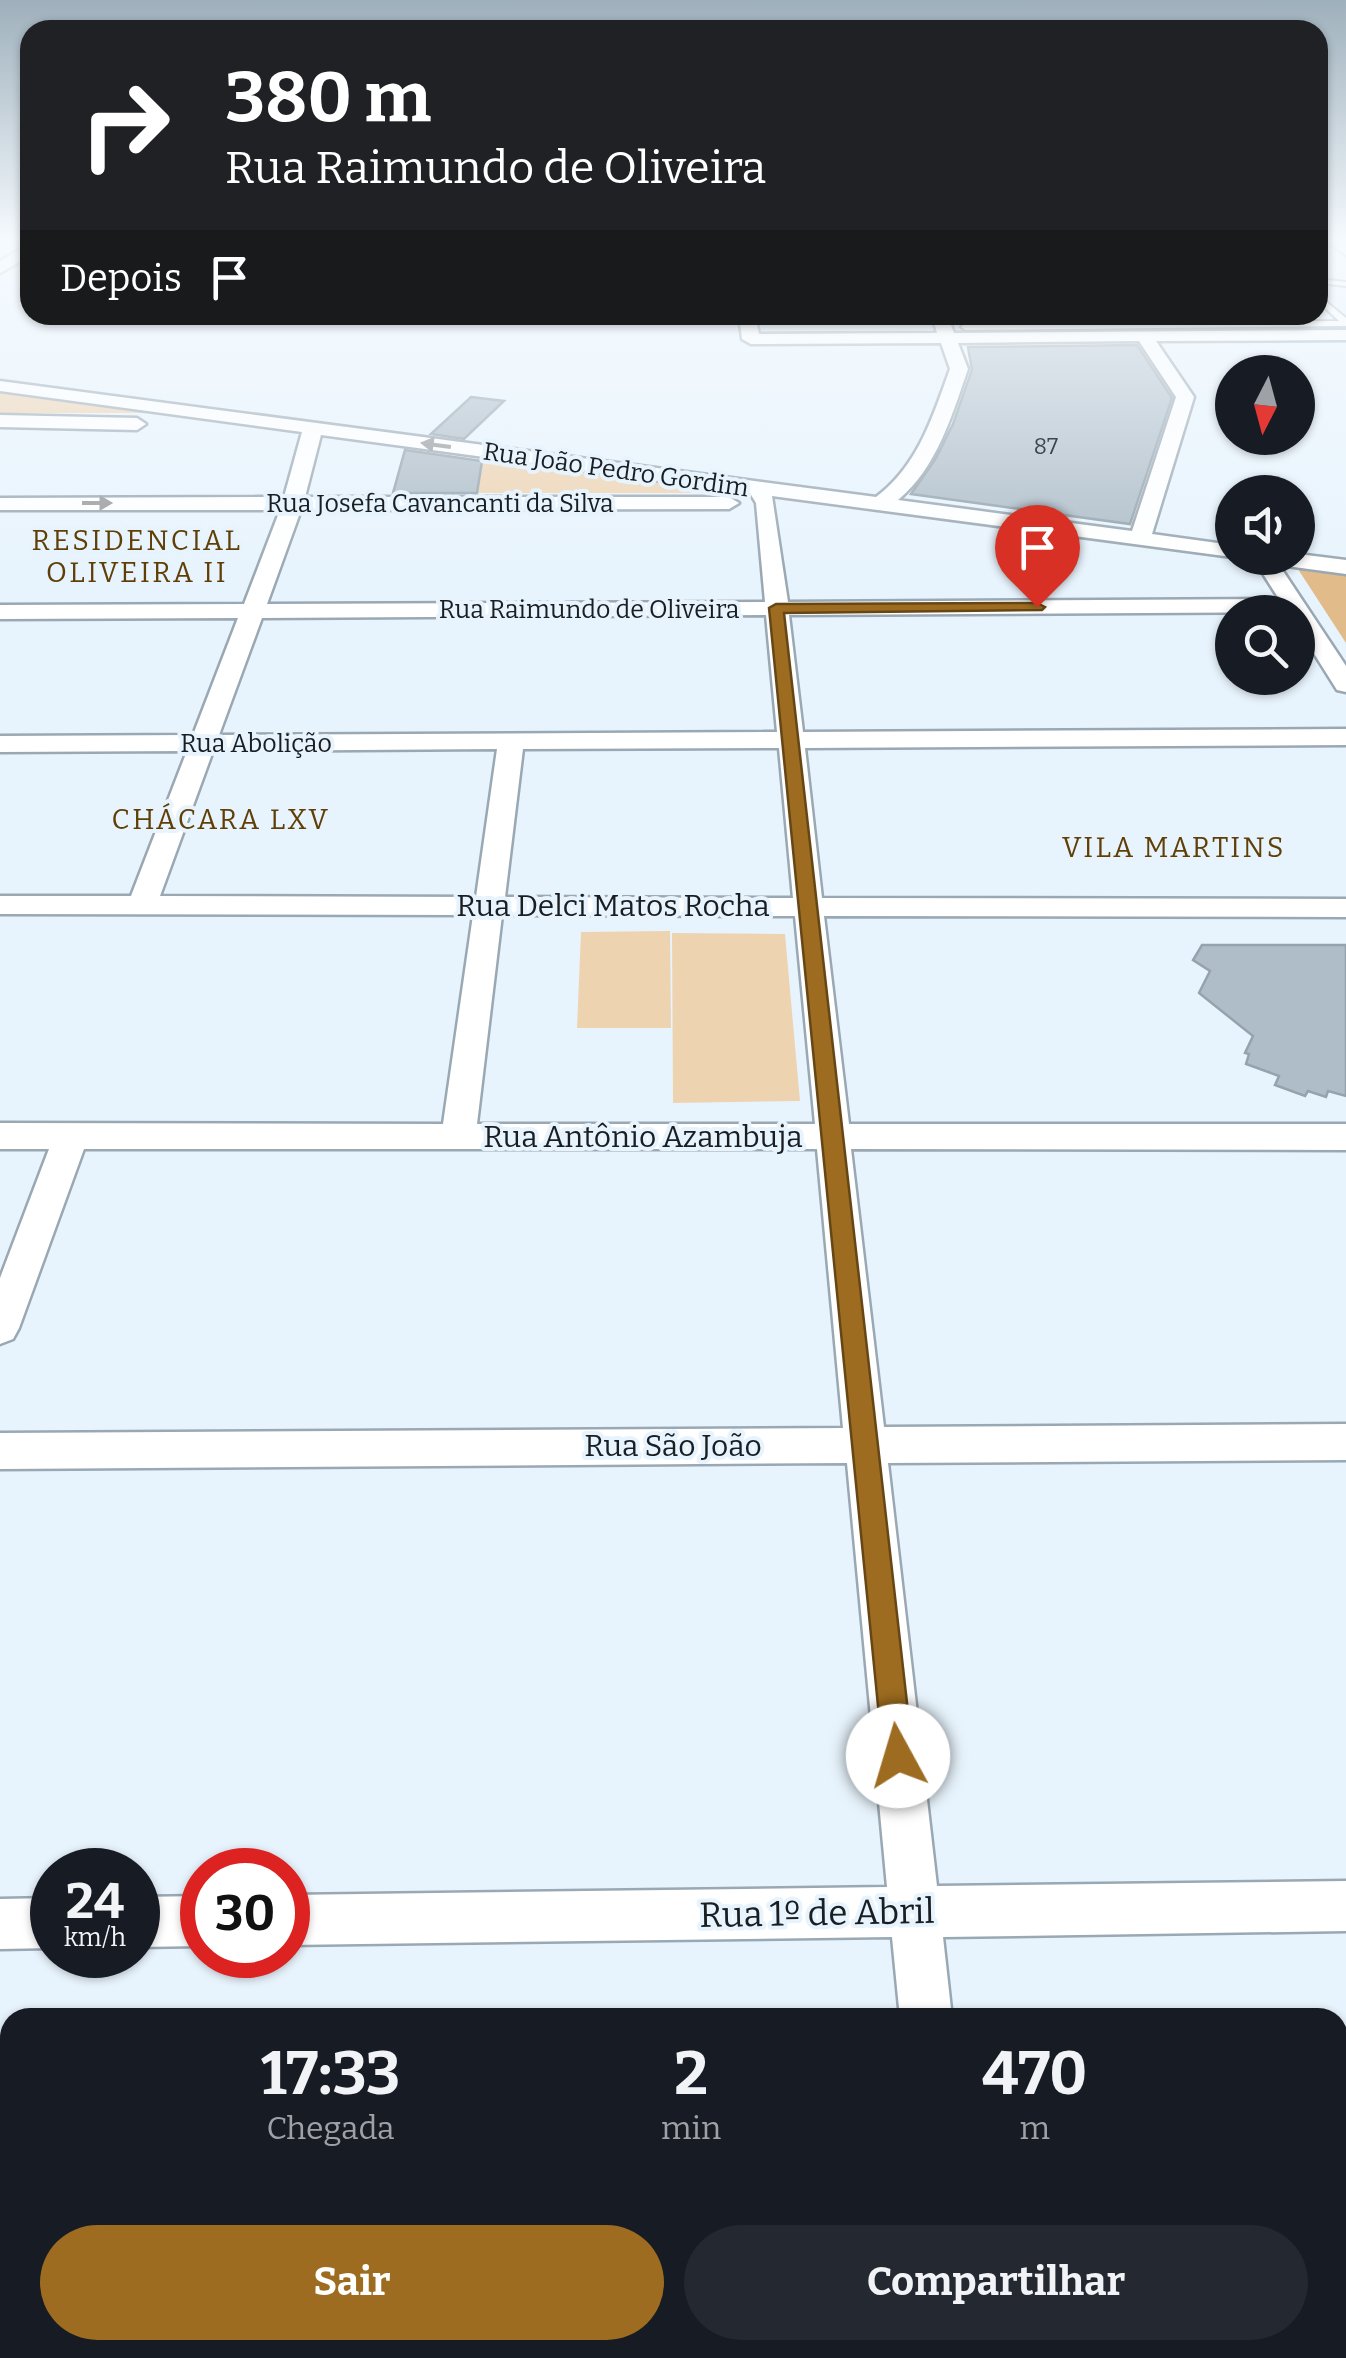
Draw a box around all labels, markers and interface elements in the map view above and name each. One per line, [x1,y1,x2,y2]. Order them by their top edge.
text: 380 m [225,56,431,140]
icon: right [60,60,190,190]
text: Rua Raimundo de Oliveira [225,141,766,195]
icon: arrive [202,250,257,305]
text: Depois [60,255,182,301]
north arrow [1215,355,1315,455]
map controls [1215,355,1315,695]
house number: 87 [1034,433,1058,460]
one-way arrow [420,436,452,452]
street label: Rua João Pedro Gordim [481,437,751,503]
button: sound [1215,475,1315,575]
street label: Rua Josefa Cavancanti da Silva [266,489,614,519]
one-way arrow [82,495,114,511]
pin [995,505,1080,608]
icon: arrive [1010,520,1065,575]
district label: RESIDENCIAL OLIVEIRA II [32,524,242,589]
street label: Rua Raimundo de Oliveira [439,595,740,625]
button: search [1215,595,1315,695]
street label: Rua Abolição [180,729,332,759]
district label: CHÁCARA LXV [112,802,330,836]
district label: VILA MARTINS [1062,831,1286,864]
street label: Rua Delci Matos Rocha [456,888,770,924]
street label: Rua Antônio Azambuja [483,1119,803,1155]
street label: Rua São João [584,1428,762,1464]
position arrow [846,1704,950,1808]
speed limit sign: 30 [180,1848,310,1978]
text: 24 [66,1871,124,1931]
street label: Rua 1º de Abril [699,1890,935,1936]
text: km/h [64,1923,126,1953]
text: 17:33 [261,2038,400,2110]
text: 2 [674,2038,708,2110]
text: 470 [982,2038,1087,2110]
text: Chegada [266,2109,395,2147]
text: min [661,2109,721,2147]
text: m [1019,2109,1050,2147]
button: Sair [40,2225,664,2340]
button: Compartilhar [684,2225,1308,2340]

